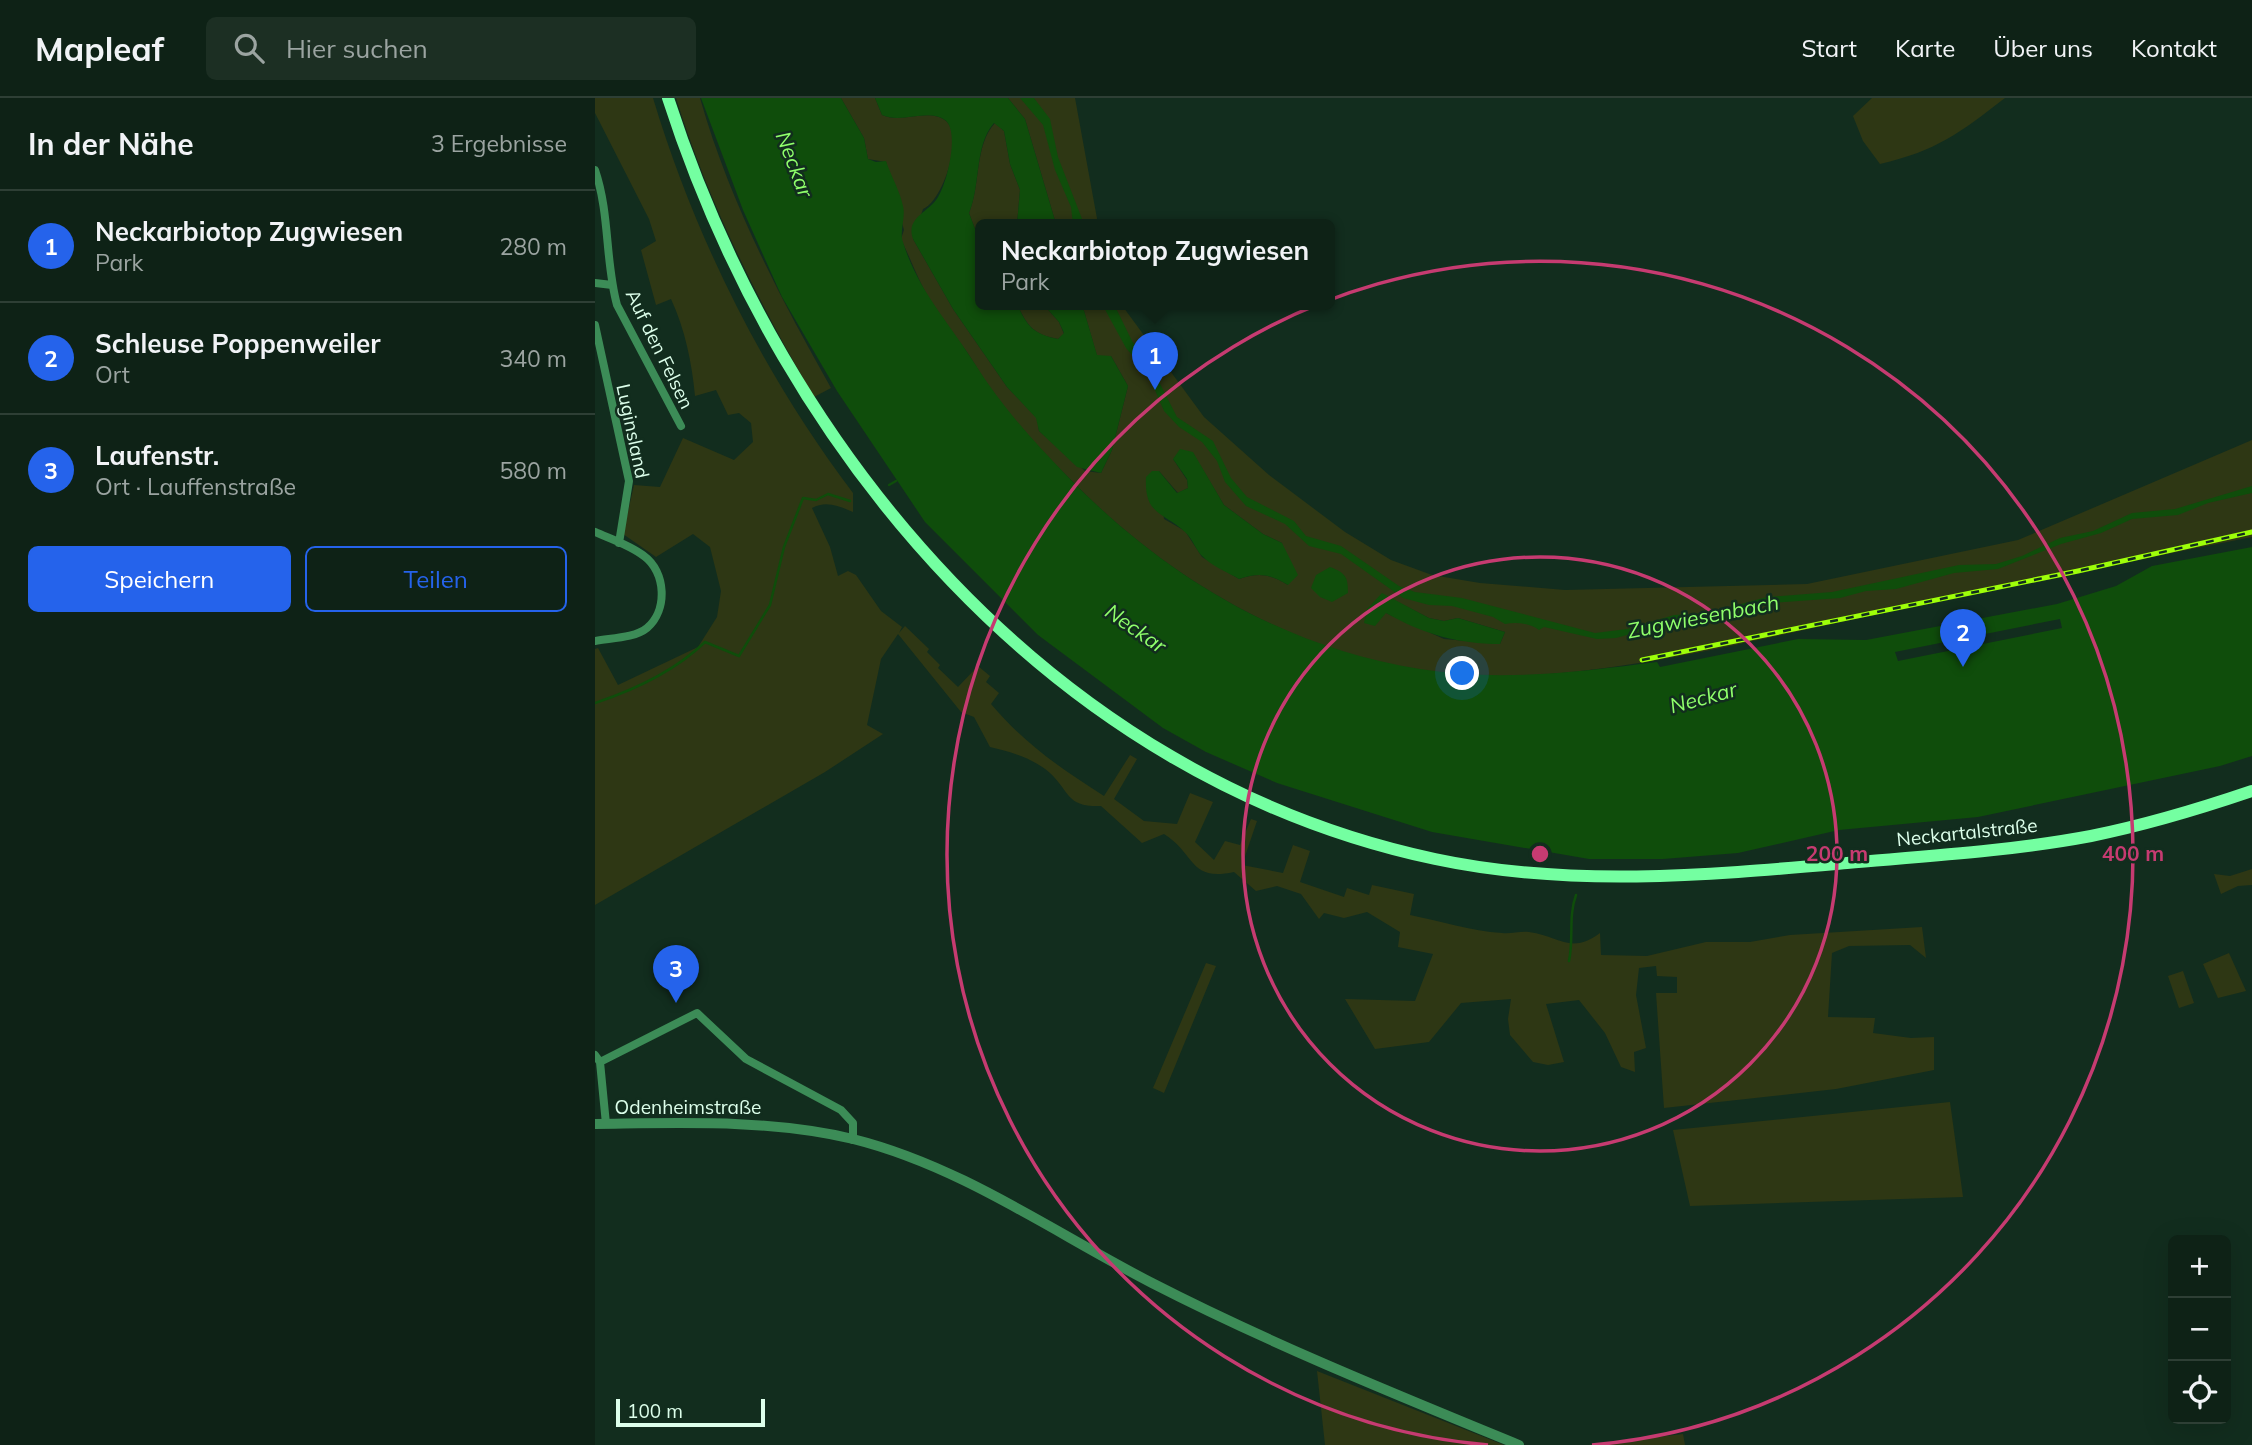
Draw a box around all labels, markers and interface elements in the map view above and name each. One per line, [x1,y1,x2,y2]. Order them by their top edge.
search box [206,17,696,80]
text: Mapleaf [35,28,164,69]
icon: search [230,29,268,67]
text: Hier suchen [286,32,428,65]
text: Start [1801,33,1857,63]
text: Karte [1895,33,1955,63]
text: Über uns [1993,33,2093,63]
text: Kontakt [2131,33,2217,63]
text: In der Nähe [28,125,194,163]
water label: Neckar [771,127,820,202]
text: 3 Ergebnisse [431,129,567,158]
text: Neckarbiotop Zugwiesen [95,215,403,248]
popup [975,219,1335,310]
text: 1 [44,232,58,261]
text: 280 m [499,232,567,261]
text: Neckarbiotop Zugwiesen [1001,234,1309,267]
text: Park [95,248,143,277]
text: Park [1001,267,1049,296]
street label: Auf den Felsen [621,285,699,413]
text: Schleuse Poppenweiler [95,327,381,360]
pin: 1 [1132,332,1178,390]
text: 2 [44,344,58,373]
text: 340 m [499,344,567,373]
text: Ort [95,360,130,389]
street label: Luginsland [611,381,655,481]
text: Laufenstr. [95,439,219,472]
text: 3 [44,456,58,485]
text: 580 m [499,456,567,485]
text: Ort · Lauffenstraße [95,472,296,501]
button: Speichern [28,546,291,612]
button: Teilen [305,546,567,612]
water label: Zugwiesenbach [1625,589,1781,643]
water label: Neckar [1101,598,1173,659]
pin: 2 [1940,609,1986,667]
your location [1445,656,1479,690]
water label: Neckar [1667,675,1741,718]
street label: Neckartalstraße [1895,813,2039,851]
text: 200 m [1806,840,1868,866]
text: 400 m [2102,840,2164,866]
centre of rings [1528,842,1552,866]
pin: 3 [653,945,699,1003]
street label: Odenheimstraße [615,1095,761,1119]
map controls [2168,1235,2231,1424]
button: + [2168,1235,2231,1298]
button: − [2168,1298,2231,1361]
button: locate [2168,1361,2231,1424]
scale bar [616,1396,765,1428]
text: 100 m [627,1399,683,1423]

